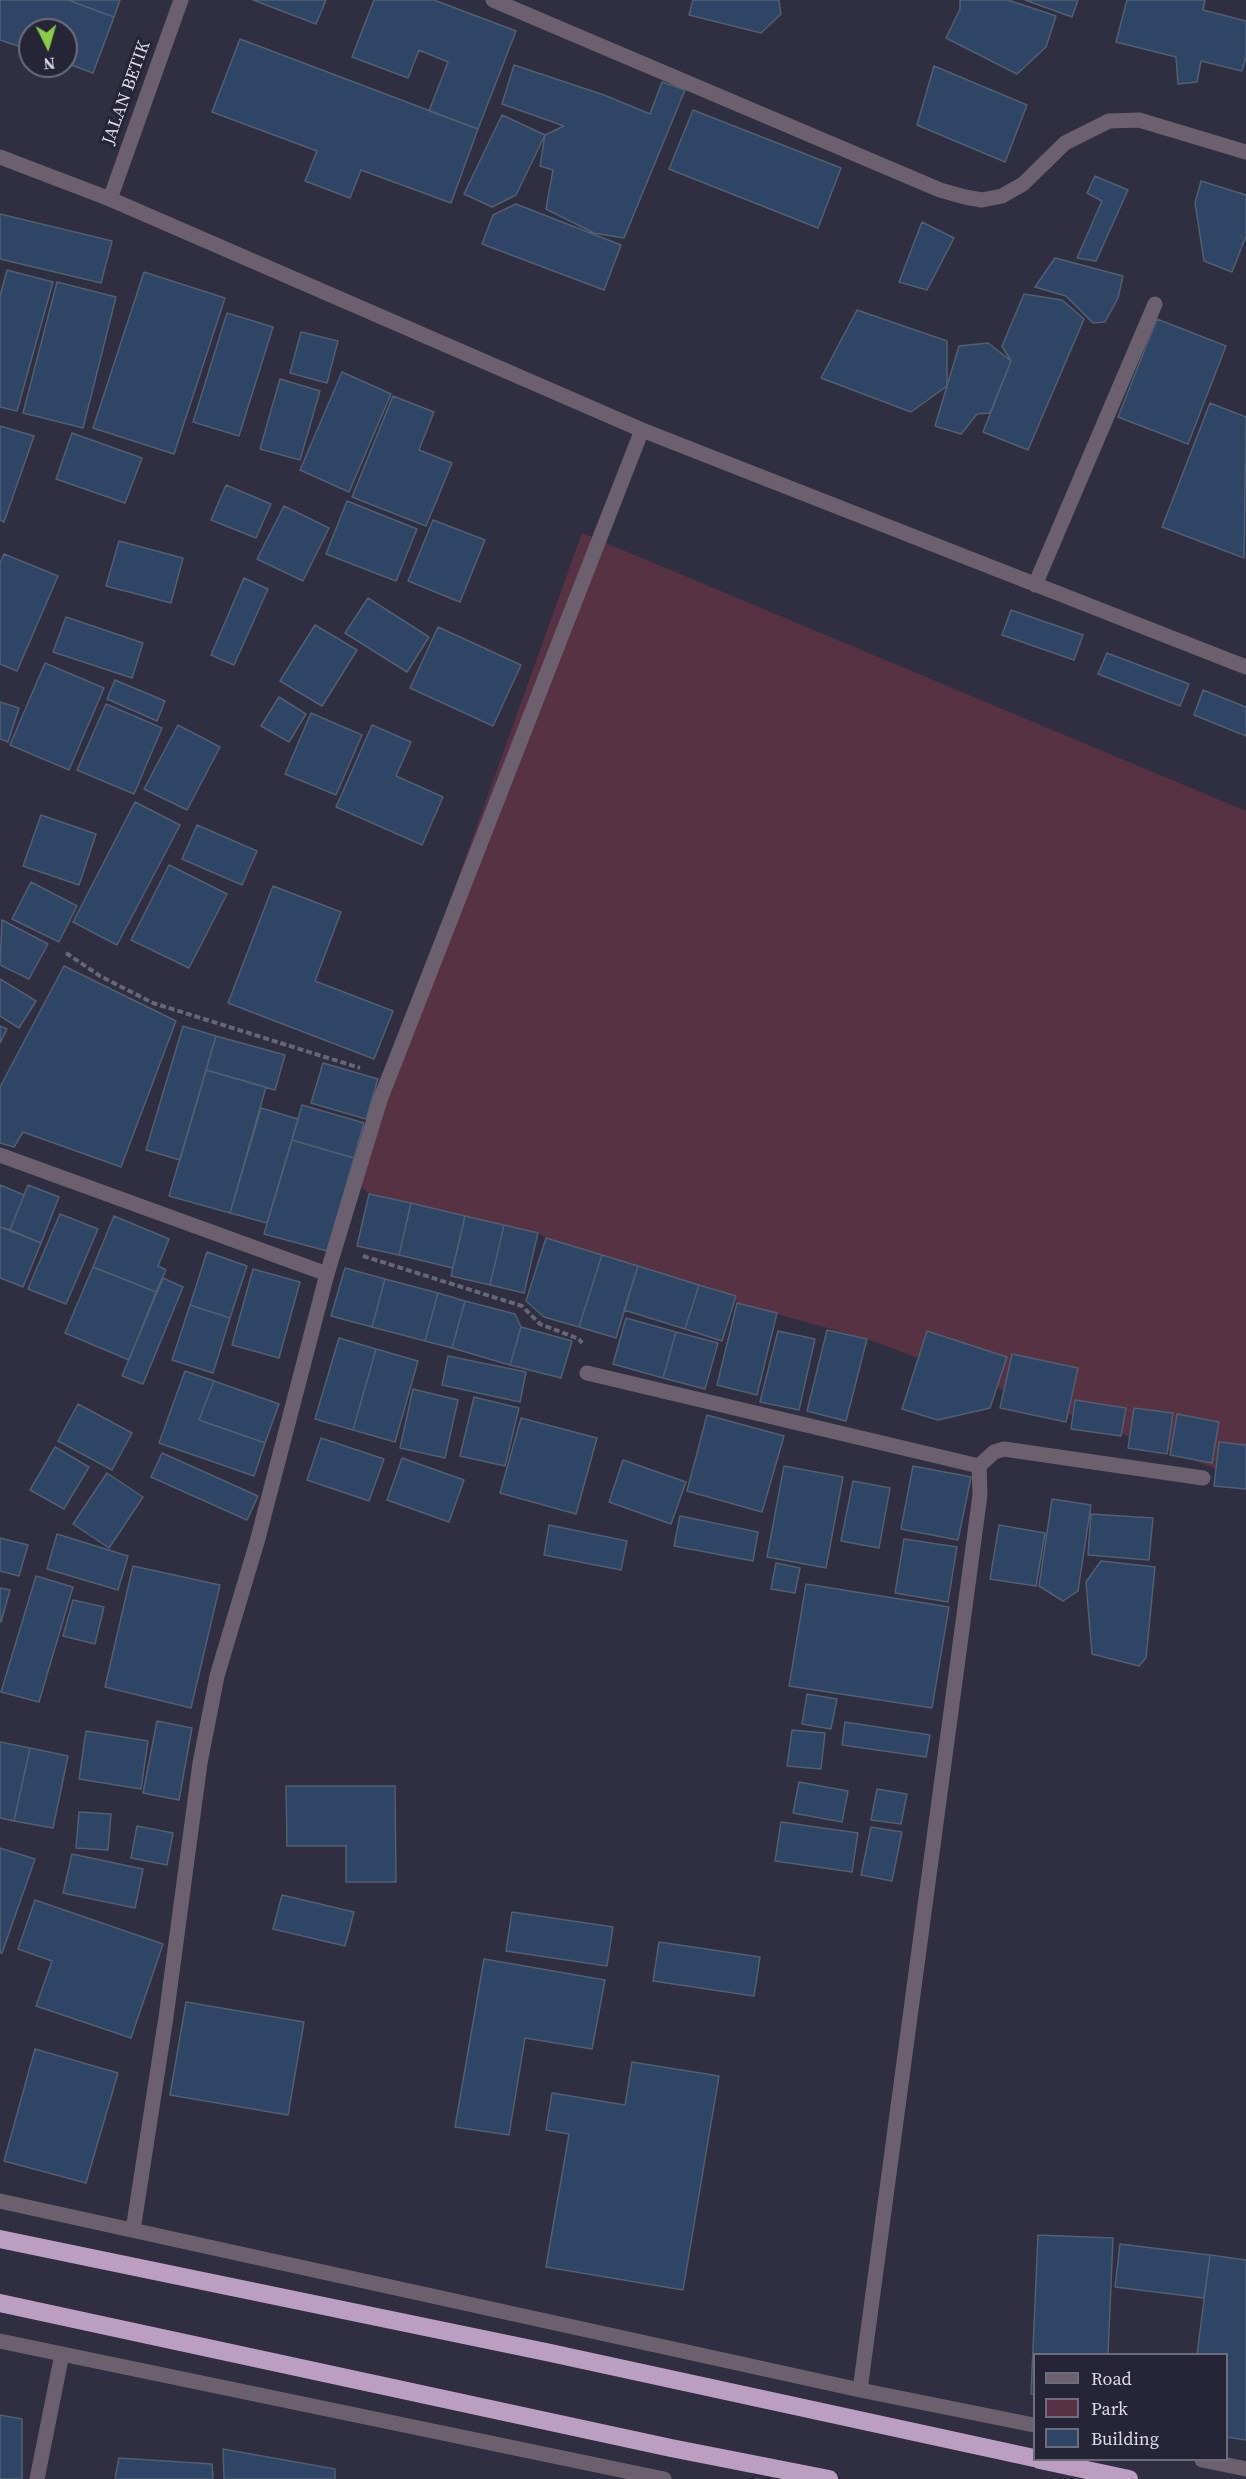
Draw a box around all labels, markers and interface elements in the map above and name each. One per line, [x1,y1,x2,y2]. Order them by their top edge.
north arrow [18,18,78,78]
street label: JALAN BETIK [98,38,156,148]
text: N [43,52,56,75]
legend [1033,2353,1228,2461]
text: Road [1091,2366,1132,2391]
text: Park [1091,2396,1128,2421]
text: Building [1091,2426,1159,2451]

